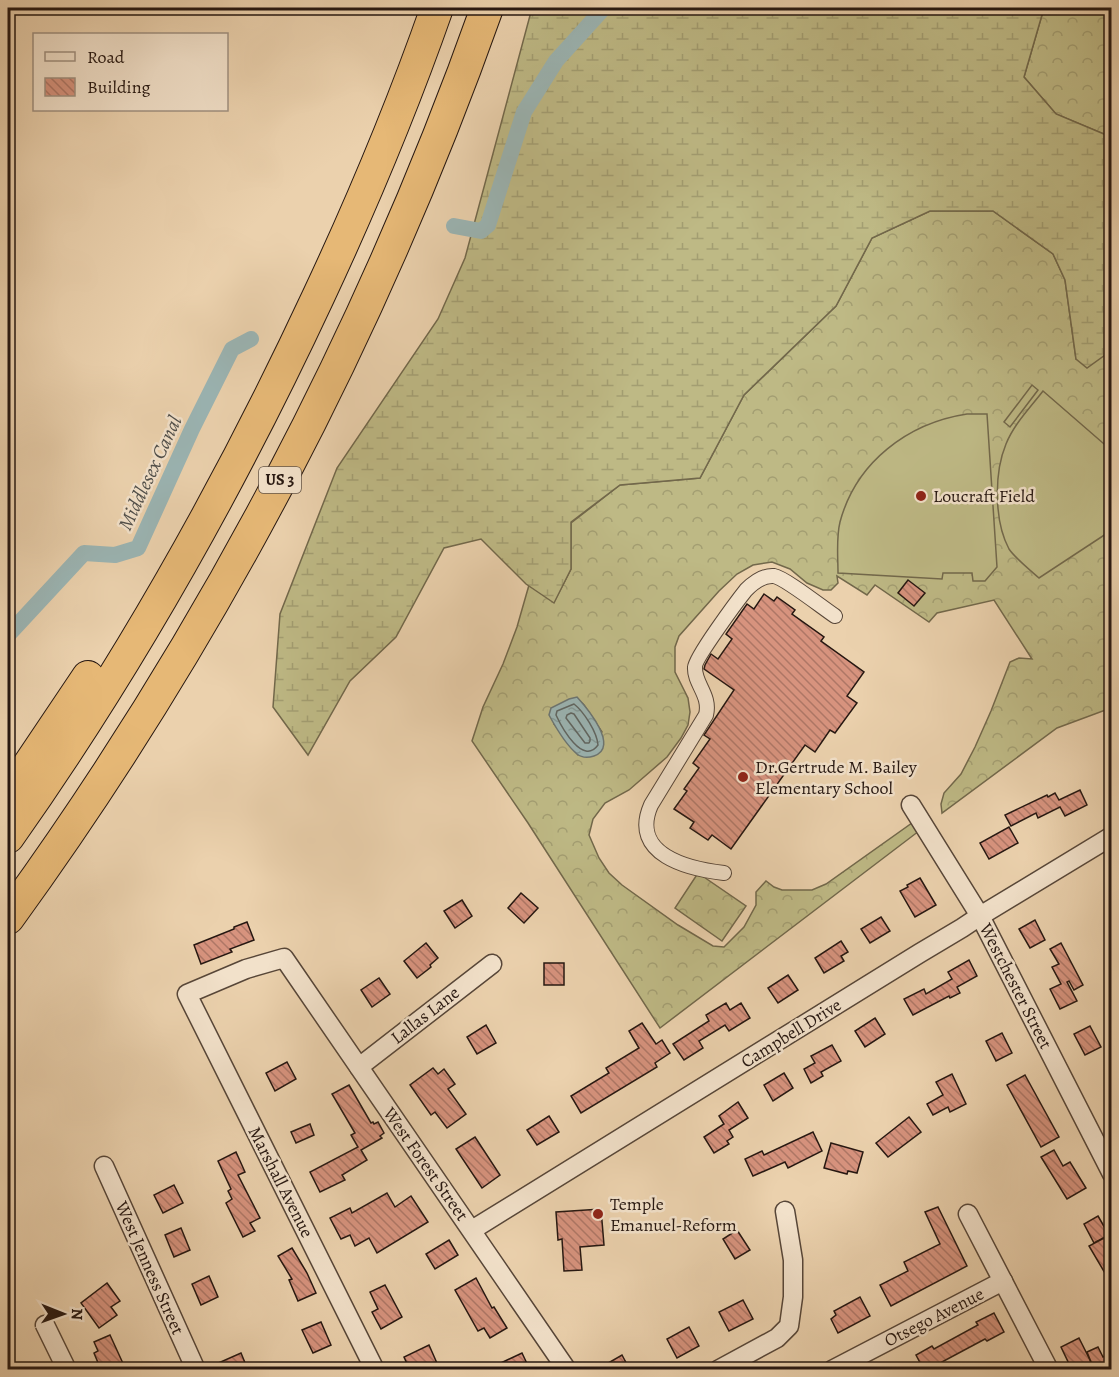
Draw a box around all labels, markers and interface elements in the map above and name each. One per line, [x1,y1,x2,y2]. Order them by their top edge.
legend [33,33,228,111]
text: Road [87,45,125,69]
text: Building [87,75,151,99]
water label: Middlesex Canal [112,411,188,535]
road number: US 3 [259,467,301,493]
place label: Loucraft Field [933,484,1035,508]
marker: Loucraft Field [914,489,928,503]
place label: Dr.Gertrude M. Bailey Elementary School [755,755,918,800]
marker: Dr.Gertrude M. Bailey Elementary School [736,770,750,784]
street label: Westchester Street [974,918,1058,1053]
street label: Lallas Lane [386,981,464,1049]
street label: Campbell Drive [736,993,846,1073]
street label: West Forest Street [377,1102,474,1226]
street label: Marshall Avenue [243,1122,319,1242]
place label: Temple Emanuel-Reform [610,1192,737,1237]
street label: West Jenness Street [109,1197,190,1338]
marker: Temple Emanuel-Reform [591,1207,605,1221]
street label: Otsego Avenue [880,1282,988,1352]
north arrow [33,1284,93,1344]
text: N [66,1308,88,1321]

